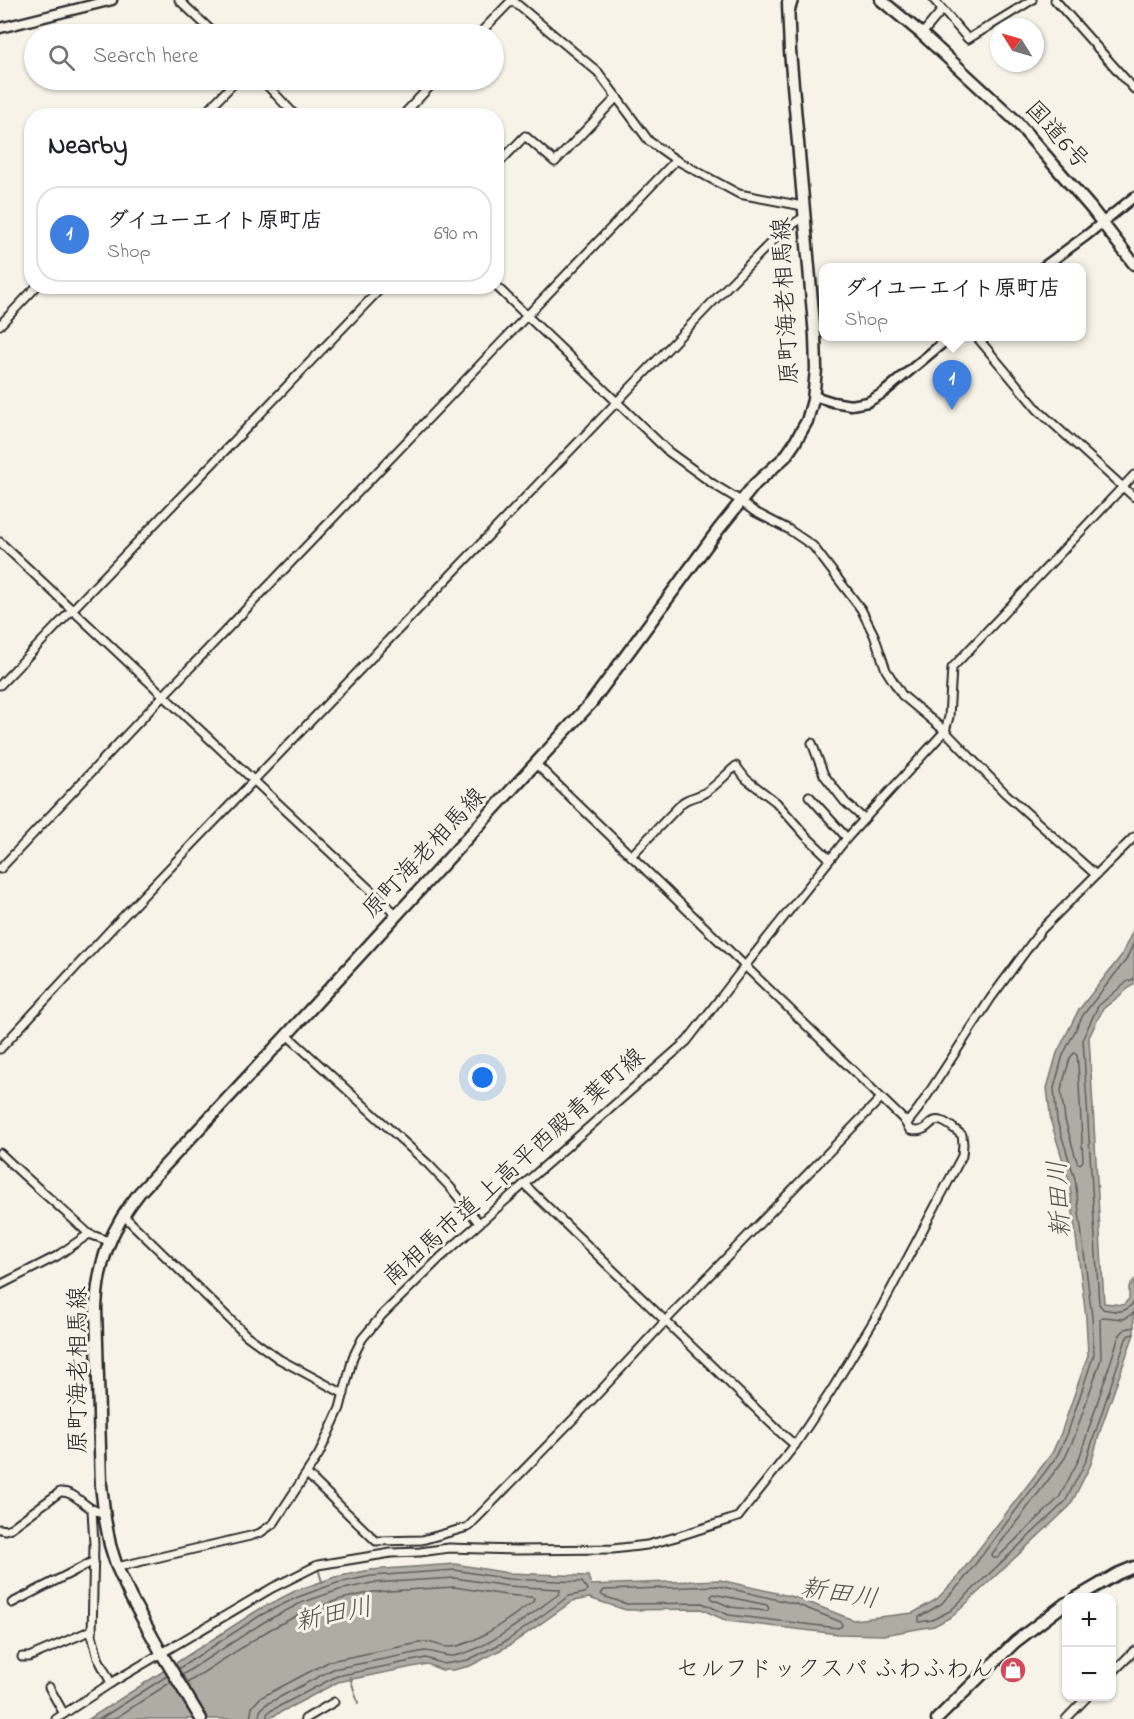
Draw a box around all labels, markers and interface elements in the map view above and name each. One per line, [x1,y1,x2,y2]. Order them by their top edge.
north arrow [990,18,1044,72]
search box [24,24,504,90]
icon: search [45,41,78,74]
text: Search here [93,41,198,73]
street label: 国道6号 [1015,94,1097,178]
text: Nearby [48,128,127,166]
text: ダイユーエイト原町店 [107,206,323,238]
street label: 原町海老相馬線 [765,216,809,386]
text: 1 [66,220,73,249]
text: 690 m [434,220,478,249]
text: Shop [107,238,151,267]
popup [819,263,1086,341]
text: ダイユーエイト原町店 [844,274,1061,306]
text: Shop [844,306,888,335]
pin: 1 [932,360,972,410]
street label: 原町海老相馬線 [355,781,495,927]
street label: 南相馬市道 上高平西殿青葉町線 [376,1041,654,1295]
your location [468,1063,497,1092]
water label: 新田川 [1040,1159,1082,1239]
street label: 原町海老相馬線 [62,1286,97,1454]
water label: 新田川 [798,1570,880,1620]
water label: 新田川 [292,1589,376,1643]
map controls [1062,1593,1116,1701]
button: + [1062,1593,1116,1647]
button: − [1062,1647,1116,1701]
place label: セルフドックスパ ふわふわん [676,1653,994,1688]
shop icon: セルフドックスパ ふわふわん [998,1655,1028,1685]

